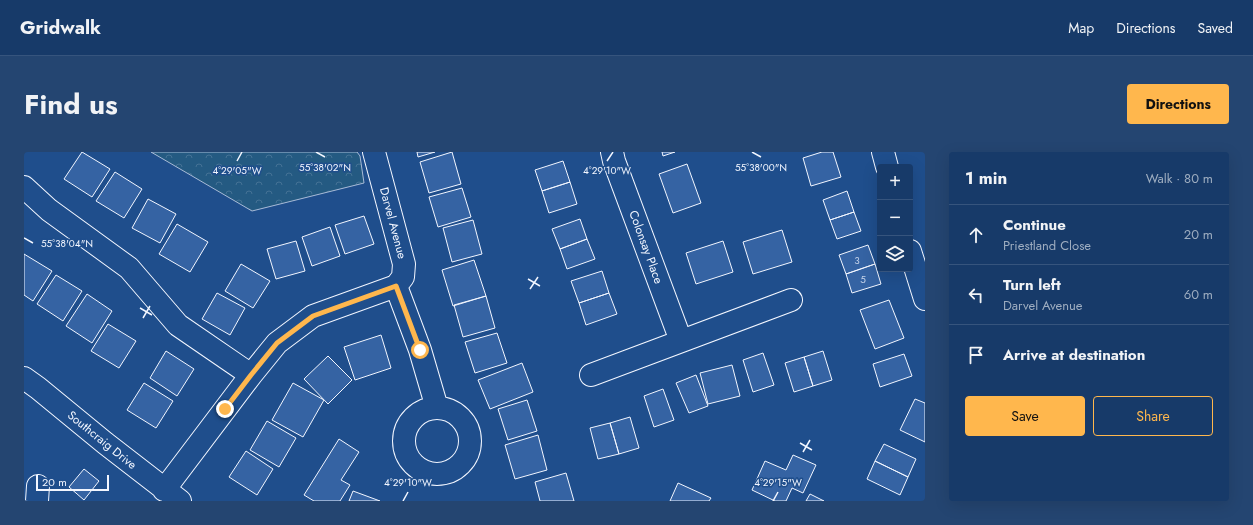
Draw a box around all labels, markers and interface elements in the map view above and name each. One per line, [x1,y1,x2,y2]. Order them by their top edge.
text: Gridwalk [20,14,101,41]
text: Map [1068,18,1094,38]
text: Directions [1116,18,1176,38]
text: Saved [1198,18,1233,38]
text: Find us [24,84,118,125]
button: Directions [1127,84,1229,124]
text: 55°38'02"N [299,160,351,175]
text: 55°38'00"N [735,160,787,175]
text: 4°29'05"W [212,163,262,178]
text: 4°29'10"W [583,163,631,178]
map controls [877,164,913,272]
button: + [877,164,913,200]
text: 1 min [965,166,1007,190]
text: Walk · 80 m [1146,169,1213,188]
street label: Darvel Avenue [375,185,411,261]
button: − [877,200,913,236]
street label: Colonsay Place [624,208,668,286]
text: Continue [1003,214,1066,236]
icon: ahead [965,224,987,246]
text: 20 m [1184,225,1213,244]
text: 55°38'04"N [41,236,93,251]
button: layers [877,236,913,272]
text: Priestland Close [1003,236,1091,255]
house number: 3 [854,253,860,268]
house number: 5 [860,272,866,287]
text: Turn left [1003,274,1061,296]
icon: left [965,284,987,306]
text: 60 m [1184,285,1213,304]
text: Darvel Avenue [1003,296,1083,315]
route start [411,341,429,359]
icon: arrive [965,344,987,366]
text: Arrive at destination [1003,344,1145,366]
button: Save [965,396,1085,436]
button: Share [1093,396,1213,436]
route end [216,400,234,418]
street label: Southcraig Drive [64,406,140,474]
scale bar [36,473,109,492]
text: 20 m [42,474,67,490]
text: 4°29'10"W [384,475,432,490]
text: 4°29'15"W [754,475,802,490]

